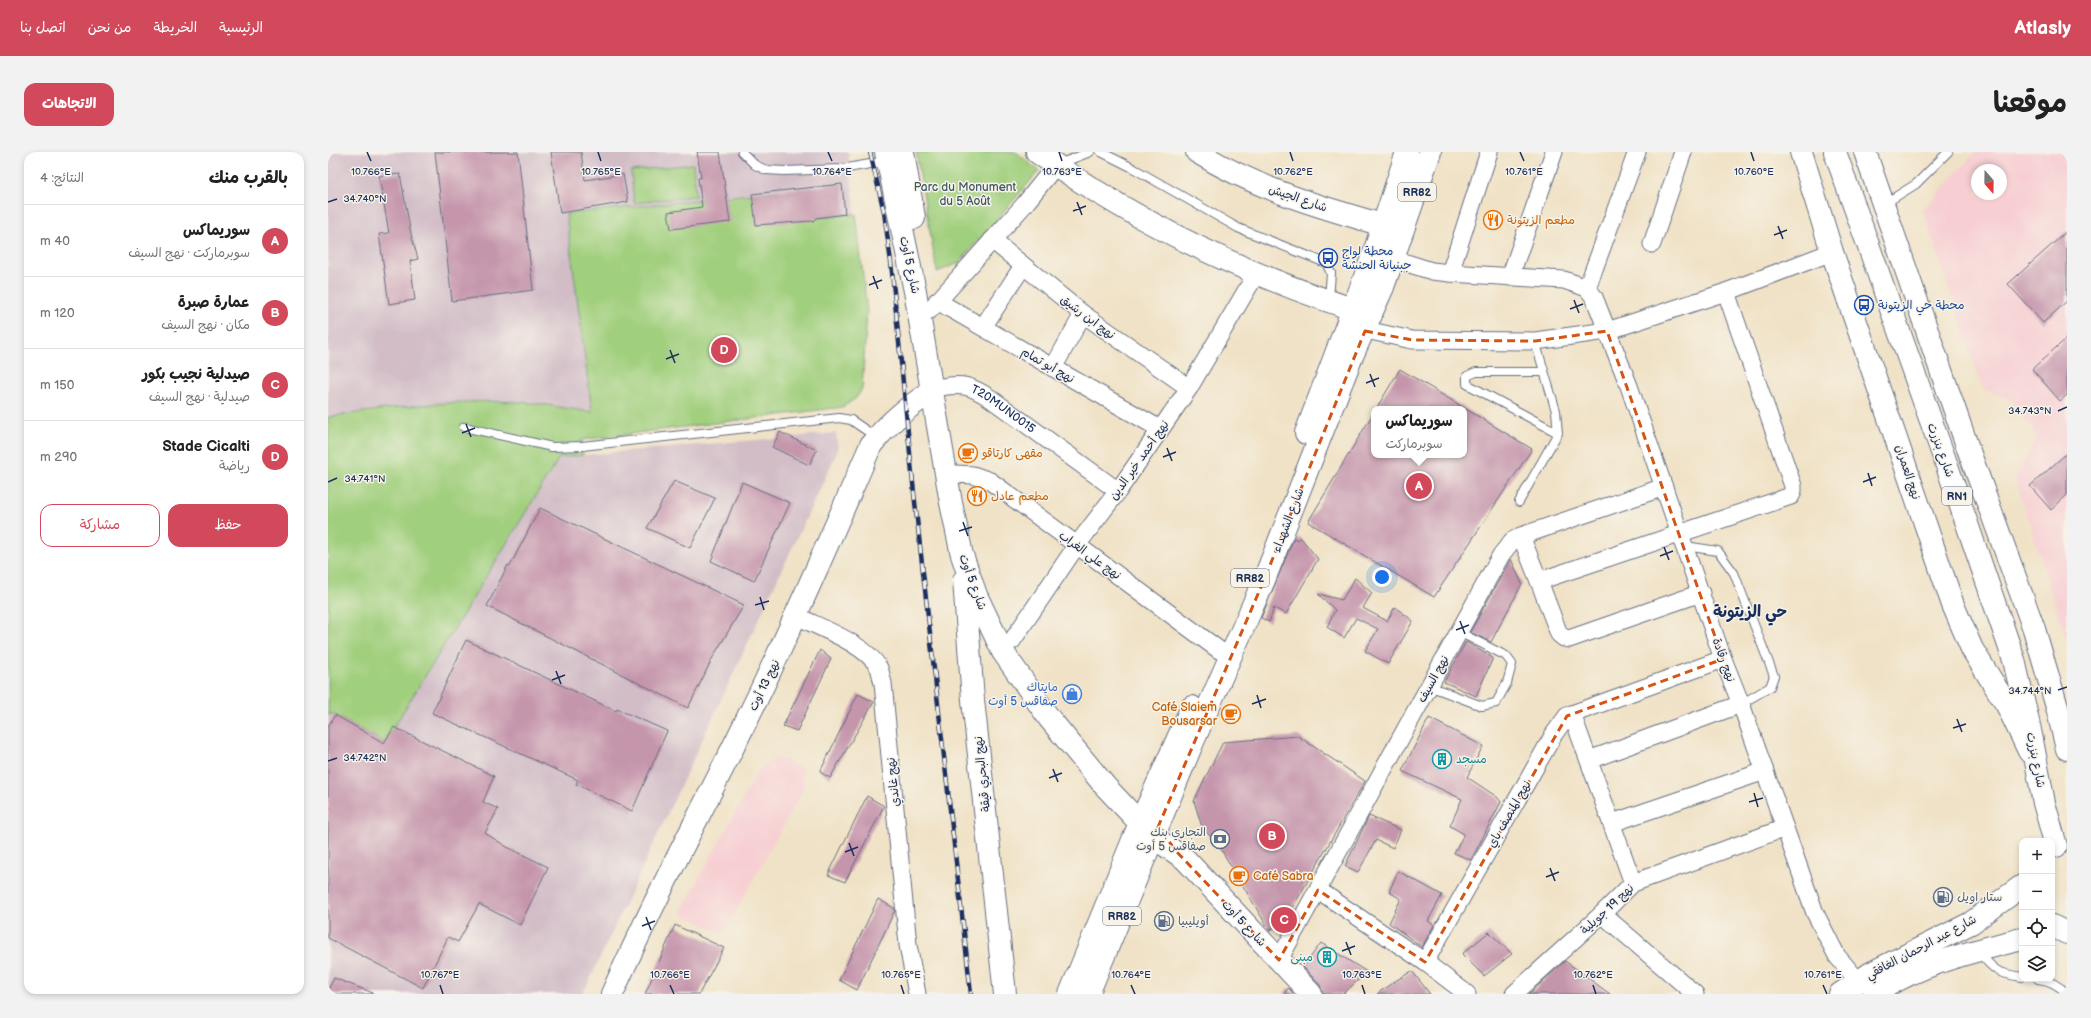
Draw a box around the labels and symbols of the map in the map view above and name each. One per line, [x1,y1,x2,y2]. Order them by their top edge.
north arrow [1971,164,2007,200]
text: 10.766°E [351,166,391,178]
text: 10.765°E [581,166,621,178]
text: 10.764°E [812,166,852,178]
text: 10.763°E [1042,166,1082,178]
text: 10.762°E [1273,166,1313,178]
text: 10.761°E [1505,166,1543,178]
text: 10.760°E [1734,166,1774,178]
park label: Parc du Monument du 5 Août [914,180,1017,209]
street label: شارع الجيش [1266,181,1329,216]
road number: RR82 [1398,183,1436,201]
text: 34.740°N [343,193,387,205]
restaurant icon: مطعم الزيتونة [1482,209,1504,231]
place label: مطعم الزيتونة [1507,213,1575,229]
street label: شارع 5 أوت [895,235,923,295]
place label: محطة لواج جبنيانة الحنشة [1342,244,1411,273]
bus stop icon: محطة لواج جبنيانة الحنشة [1317,247,1339,269]
street label: نهج ابن رشيق [1057,292,1118,344]
bus stop icon: محطة حي الزيتونة [1853,294,1875,316]
place label: محطة حي الزيتونة [1878,298,1964,316]
pin: D [711,335,737,365]
street label: نهج أبو تمام [1018,344,1077,388]
street label: T20MUN0015 [969,382,1038,437]
text: 34.743°N [2008,405,2052,417]
street label: نهج أحمد خير الدين [1106,418,1173,504]
street label: شارع بنزرت [1923,421,1957,480]
cafe icon: مقهى كارتاقو [957,442,979,464]
street label: نهج العمران [1891,443,1923,502]
place label: مقهى كارتاقو [981,446,1043,461]
pin: A [1406,471,1432,501]
text: 34.741°N [344,473,386,485]
restaurant icon: مطعم عادل [966,485,988,507]
street label: شارع الشهداء [1269,486,1309,555]
road number: RN1 [1942,487,1972,505]
place label: مطعم عادل [991,489,1049,505]
street label: نهج علي الغراب [1054,528,1124,586]
street label: شارع 5 أوت [955,552,990,613]
your location [1372,567,1392,587]
road number: RR82 [1231,569,1269,587]
district label: حي الزيتونة [1713,603,1787,626]
street label: نهج رقادة [1708,636,1738,685]
street label: نهج السيف [1414,653,1453,706]
street label: نهج 13 أوت [746,657,784,714]
place label: مايتاك صفاقس 5 أوت [988,680,1058,709]
shop icon: مايتاك صفاقس 5 أوت [1061,683,1083,705]
text: 34.744°N [2008,685,2052,697]
place label: Café Slaiem Bousarsar [1152,700,1218,729]
cafe icon: Café Slaiem Bousarsar [1220,703,1242,725]
street label: شارع بنزرت [2022,731,2048,789]
street label: نهج البحري قيقة [971,735,995,813]
building icon: مسجد [1431,748,1453,770]
text: 34.742°N [344,752,386,764]
place label: مسجد [1456,752,1487,767]
street label: نهج غاندي [883,756,905,807]
street label: نهج المنصف باي [1484,778,1536,851]
pin: B [1259,821,1285,851]
place label: التجاري بنك صفاقس 5 أوت [1136,825,1206,854]
bank icon: التجاري بنك صفاقس 5 أوت [1209,828,1231,850]
cafe icon: Café Sabra [1228,865,1250,887]
place label: Café Sabra [1253,869,1314,884]
street label: نهج 19 جويلية [1578,881,1638,939]
fuel station icon: ستار اويل [1932,886,1954,908]
place label: ستار اويل [1957,890,2002,905]
street label: شارع 5 أوت [1218,897,1269,950]
pin: C [1271,905,1297,935]
road number: RR82 [1103,907,1141,925]
fuel station icon: أويليبيا [1153,910,1175,932]
street label: شارع عبد الرحمان الغافقي [1863,912,1981,986]
place label: أويليبيا [1178,914,1209,929]
building icon: مبنى [1316,946,1338,968]
place label: مبنى [1290,950,1313,965]
text: 10.767°E [421,969,460,981]
text: 10.766°E [650,969,690,981]
text: 10.765°E [881,969,921,981]
text: 10.764°E [1111,969,1151,981]
text: 10.763°E [1342,969,1382,981]
text: 10.762°E [1573,969,1613,981]
text: 10.761°E [1804,969,1842,981]

